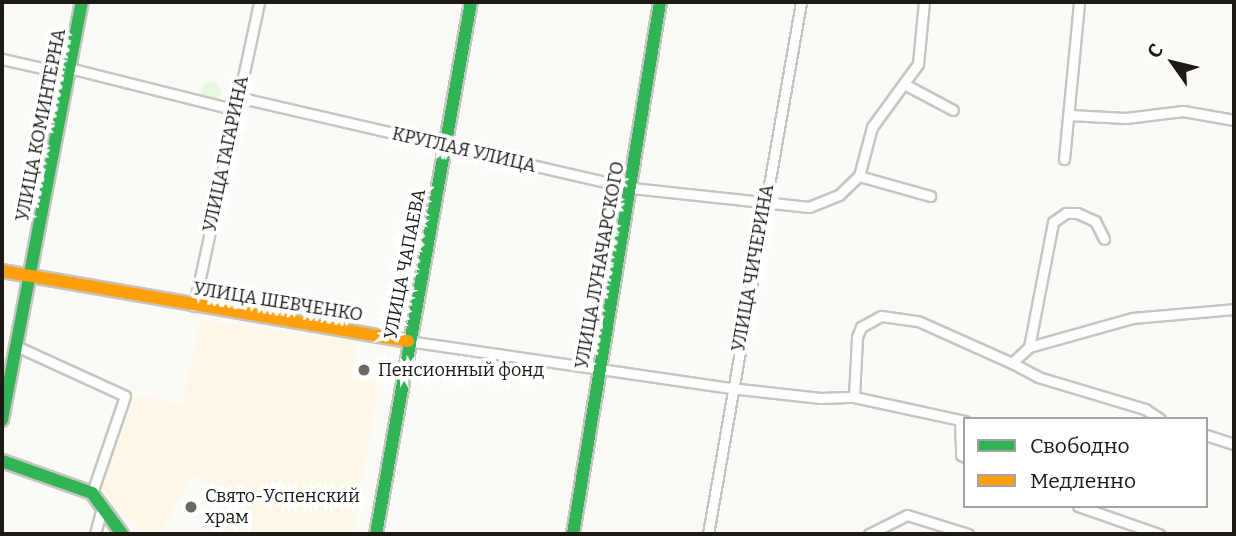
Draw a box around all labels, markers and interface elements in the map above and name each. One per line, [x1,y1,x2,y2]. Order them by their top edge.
street label: УЛИЦА КОМИНТЕРНА [12,27,70,223]
north arrow [1138,28,1208,98]
text: С [1142,40,1168,62]
street label: УЛИЦА ГАГАРИНА [199,74,253,234]
street label: КРУГЛАЯ УЛИЦА [390,123,538,177]
street label: УЛИЦА ЛУНАЧАРСКОГО [571,160,629,370]
street label: УЛИЦА ЧИЧЕРИНА [728,183,778,353]
street label: УЛИЦА ЧАПАЕВА [380,187,430,341]
street label: УЛИЦА ШЕВЧЕНКО [192,278,364,326]
place label: Пенсионный фонд [378,359,544,381]
marker: Пенсионный фонд [356,362,372,378]
legend [963,417,1208,508]
text: Свободно [1030,433,1130,459]
text: Медленно [1030,468,1136,494]
place label: Свято-Успенский храм [205,486,360,528]
marker: Свято-Успенский храм [183,499,199,515]

